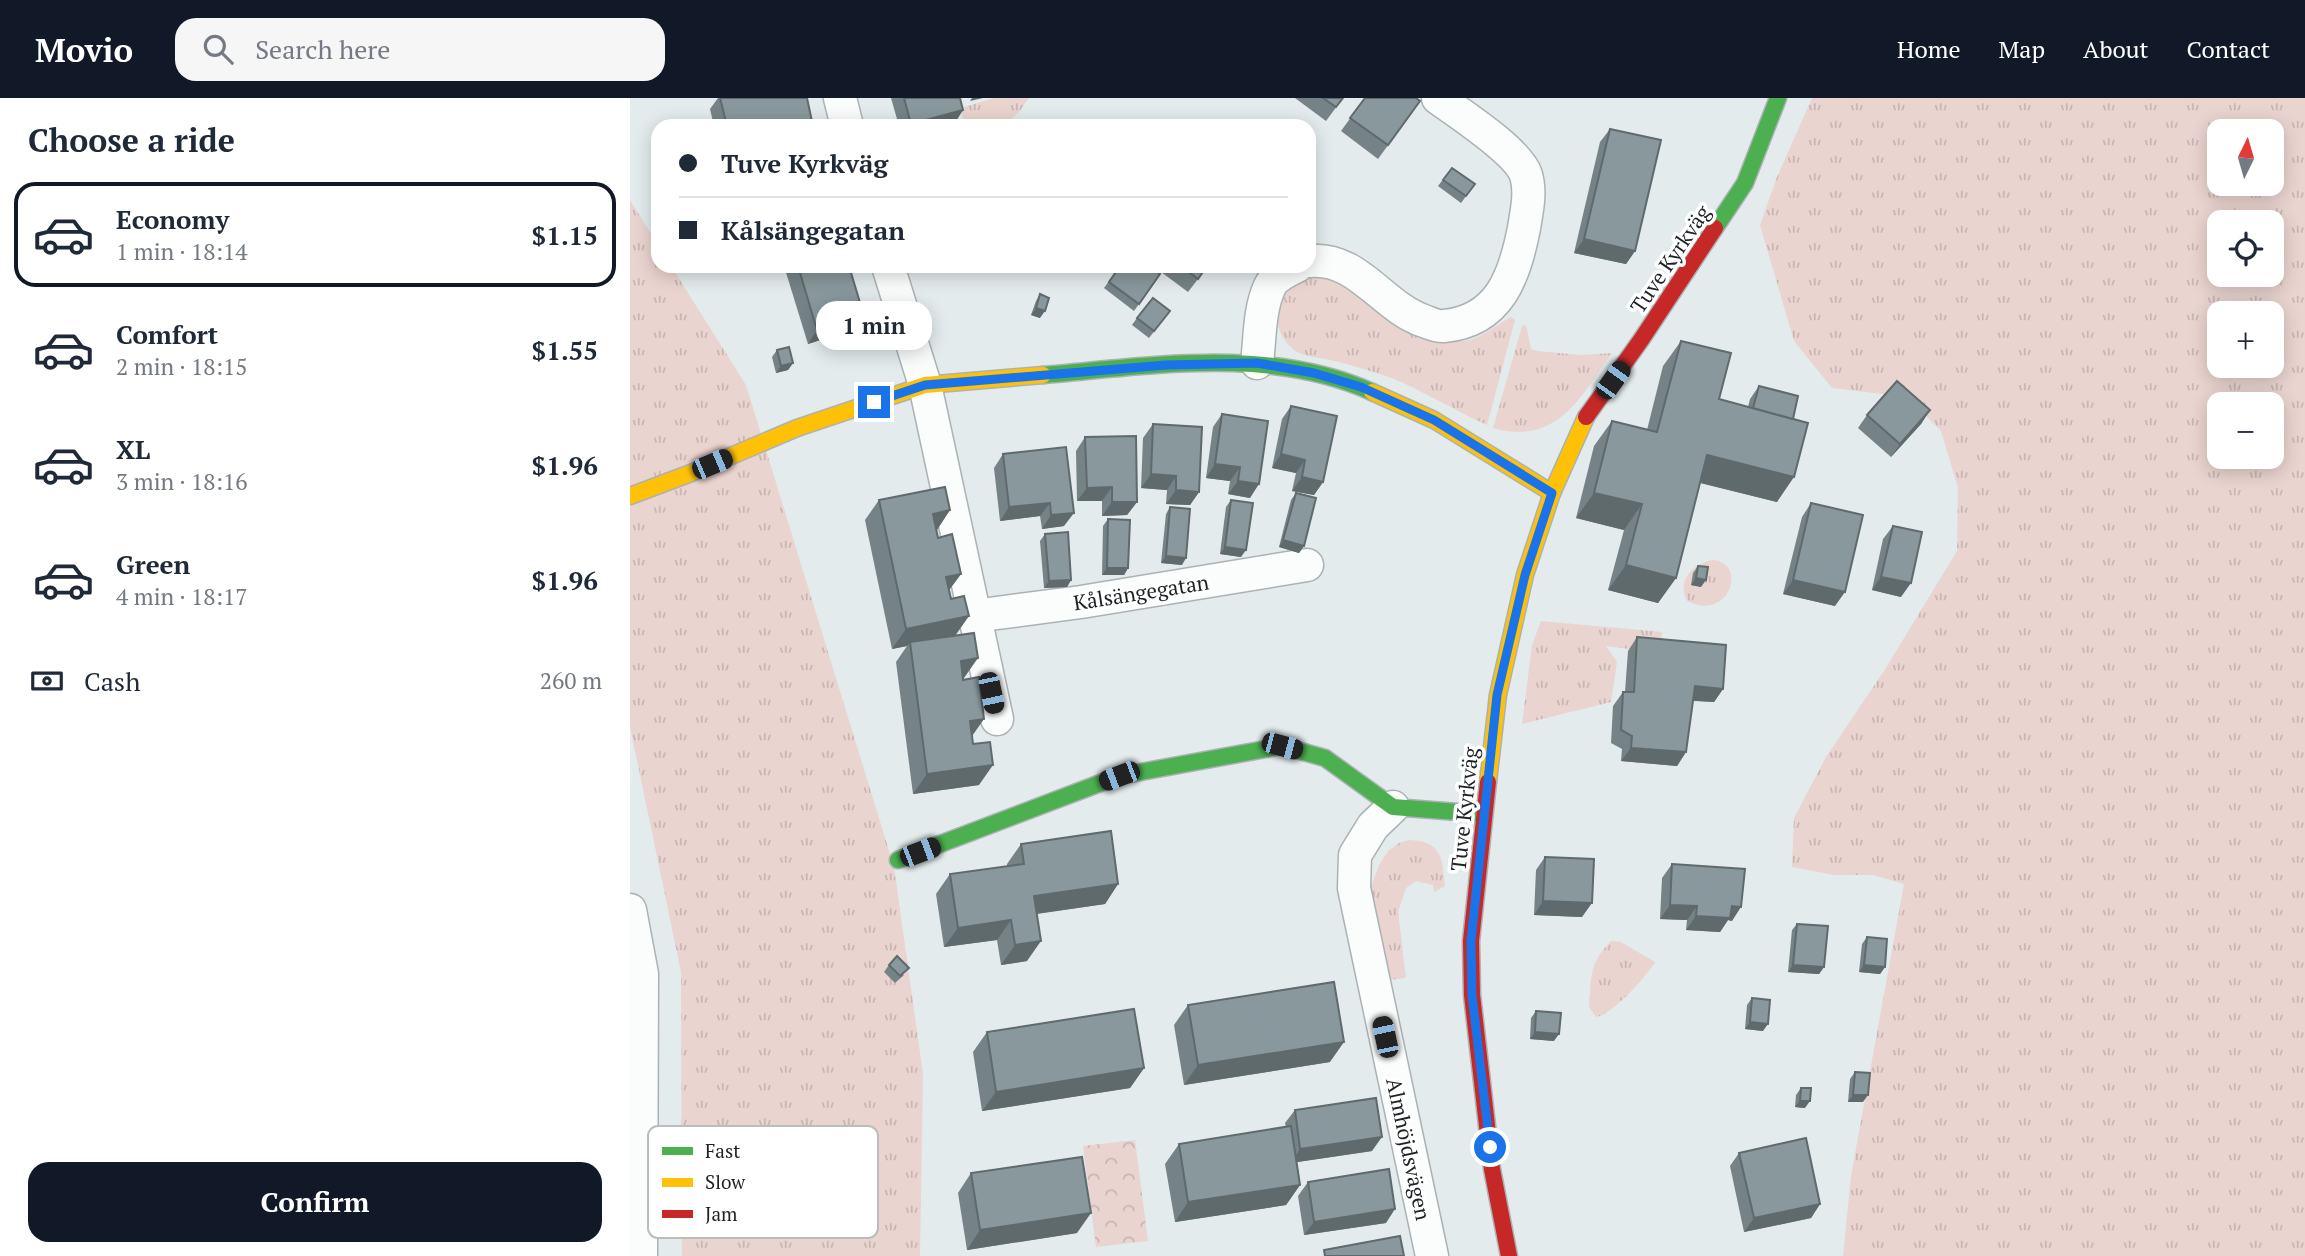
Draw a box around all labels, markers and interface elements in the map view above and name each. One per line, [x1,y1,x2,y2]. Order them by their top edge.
search box [175,18,665,81]
text: Movio [35,28,133,71]
icon: search [199,30,237,68]
text: Search here [255,32,390,66]
text: Home [1897,33,1961,65]
text: Map [1999,33,2045,65]
text: About [2083,33,2149,65]
text: Contact [2187,33,2270,65]
text: Choose a ride [28,119,235,161]
north arrow [2207,119,2284,196]
map controls [2207,119,2284,469]
text: Tuve Kyrkväg [721,146,888,180]
street label: Tuve Kyrkväg [1624,199,1717,318]
text: Economy [116,202,229,236]
icon: car [32,203,95,266]
button: locate [2207,210,2284,287]
text: Kålsängegatan [721,213,905,247]
text: $1.15 [532,218,598,252]
text: 1 min · 18:14 [116,236,248,267]
callout: 1 min [816,300,932,350]
button: + [2207,301,2284,378]
text: 1 min [843,310,905,341]
text: Comfort [116,317,218,351]
icon: car [32,318,95,381]
text: $1.55 [532,333,598,367]
text: 2 min · 18:15 [116,351,248,382]
car [1593,357,1634,403]
route end [858,386,890,418]
button: − [2207,392,2284,469]
text: XL [116,432,150,466]
icon: car [32,433,95,496]
car [689,446,736,482]
text: $1.96 [532,448,598,482]
text: 3 min · 18:16 [116,466,248,497]
text: Green [116,547,190,581]
icon: car [32,548,95,611]
text: $1.96 [532,563,598,597]
street label: Kålsängegatan [1071,567,1211,617]
text: 4 min · 18:17 [116,581,248,612]
icon: cash [28,662,66,700]
text: Cash [84,664,140,698]
text: 260 m [540,665,602,696]
car [977,670,1006,716]
car [1259,730,1306,762]
street label: Tuve Kyrkväg [1444,745,1485,872]
car [1096,759,1143,793]
car [897,835,944,869]
car [1371,1014,1400,1060]
street label: Almhöjdsvägen [1380,1075,1438,1223]
legend [648,1126,878,1238]
route start [1474,1131,1506,1163]
text: Fast [705,1138,740,1163]
button: Confirm [28,1162,602,1242]
text: Slow [705,1169,746,1194]
text: Jam [705,1201,738,1226]

